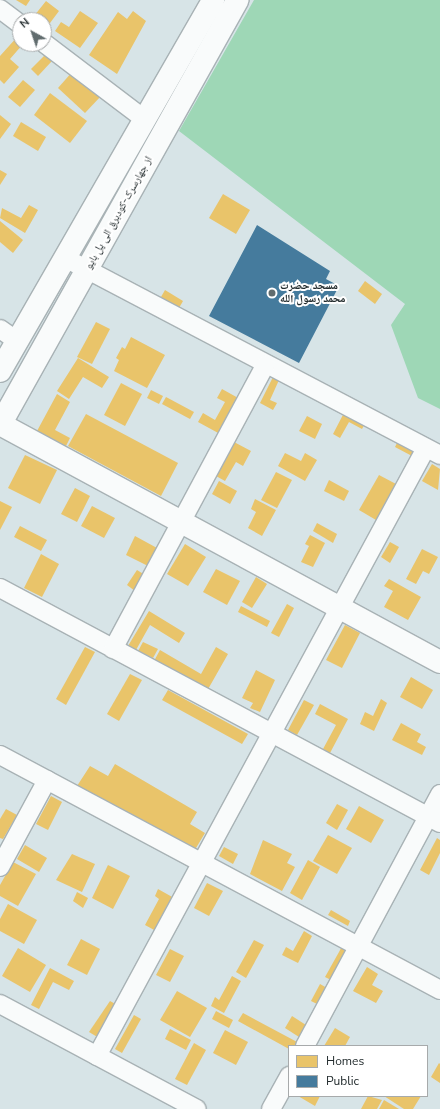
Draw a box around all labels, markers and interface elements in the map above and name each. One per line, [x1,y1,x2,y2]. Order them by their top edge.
north arrow [12,12,52,52]
text: N [17,15,33,32]
street label: از جهارسرک-کودبرق الی پل بایو [82,154,156,272]
place label: مسجد حضرت محمد رسول الله [280,280,346,306]
marker: مسجد حضرت محمد رسول الله [267,288,277,298]
legend [288,1045,428,1097]
text: Homes [326,1053,364,1069]
text: Public [326,1073,359,1089]

